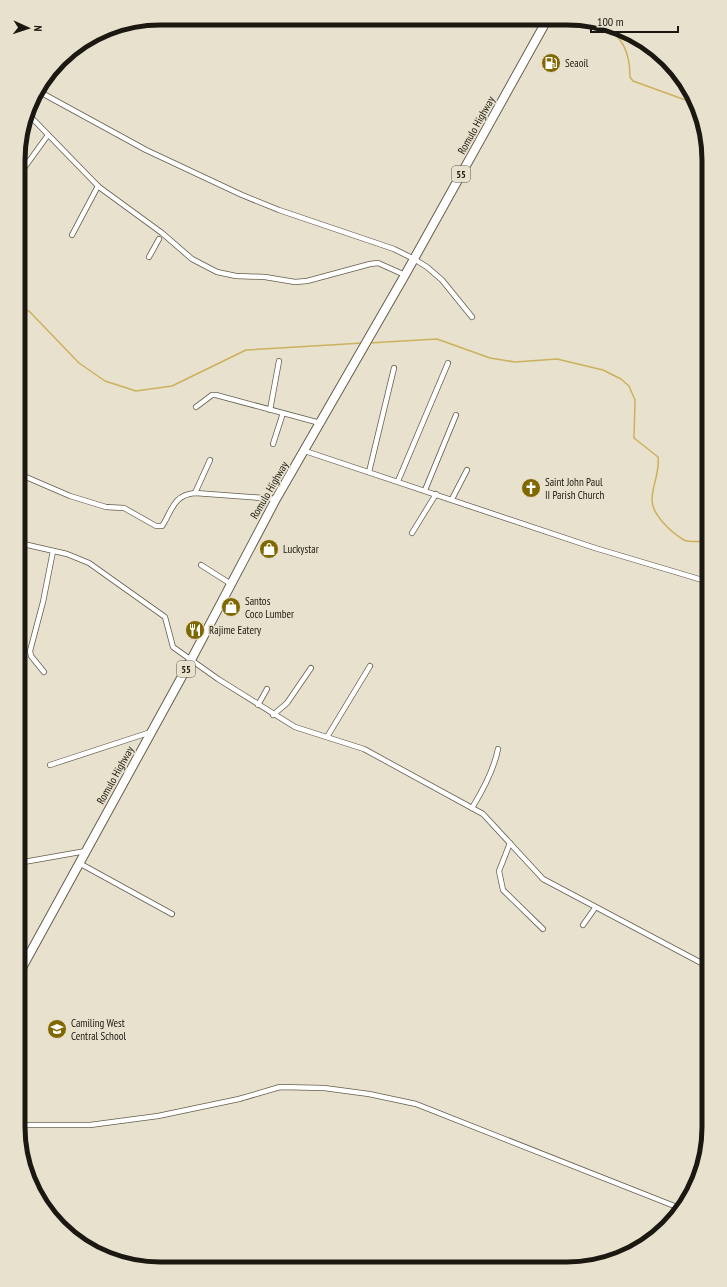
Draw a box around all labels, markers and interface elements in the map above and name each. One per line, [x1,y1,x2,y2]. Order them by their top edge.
north arrow [8,8,48,48]
scale bar [591,8,678,34]
text: 100 m [597,14,624,29]
text: N [31,25,45,32]
fuel station icon: Seaoil [540,52,562,74]
place label: Seaoil [565,56,589,70]
street label: Romulo Highway [454,93,498,156]
road number: 55 [452,166,470,182]
street label: Romulo Highway [247,458,292,521]
place label: Saint John Paul II Parish Church [545,475,604,502]
church icon: Saint John Paul II Parish Church [520,477,542,499]
shop icon: Luckystar [258,538,280,560]
place label: Luckystar [283,542,319,556]
place label: Santos Coco Lumber [245,594,294,621]
shop icon: Santos Coco Lumber [220,596,242,618]
restaurant icon: Rajime Eatery [184,619,206,641]
place label: Rajime Eatery [209,623,262,637]
road number: 55 [177,661,195,677]
street label: Romulo Highway [93,743,137,806]
place label: Camiling West Central School [71,1016,126,1043]
school or university icon: Camiling West Central School [46,1018,68,1040]

